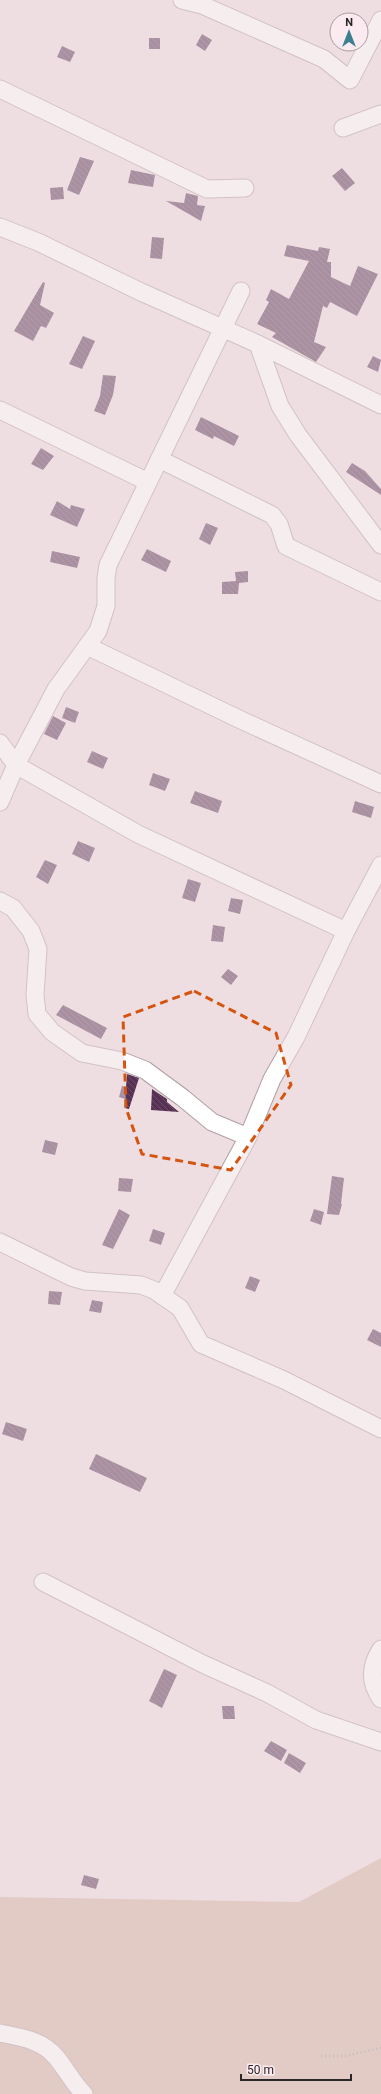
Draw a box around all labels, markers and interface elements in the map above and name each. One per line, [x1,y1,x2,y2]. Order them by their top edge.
north arrow [329,12,369,52]
text: N [345,16,353,29]
scale bar [241,2056,351,2082]
text: 50 m [247,2063,274,2077]

